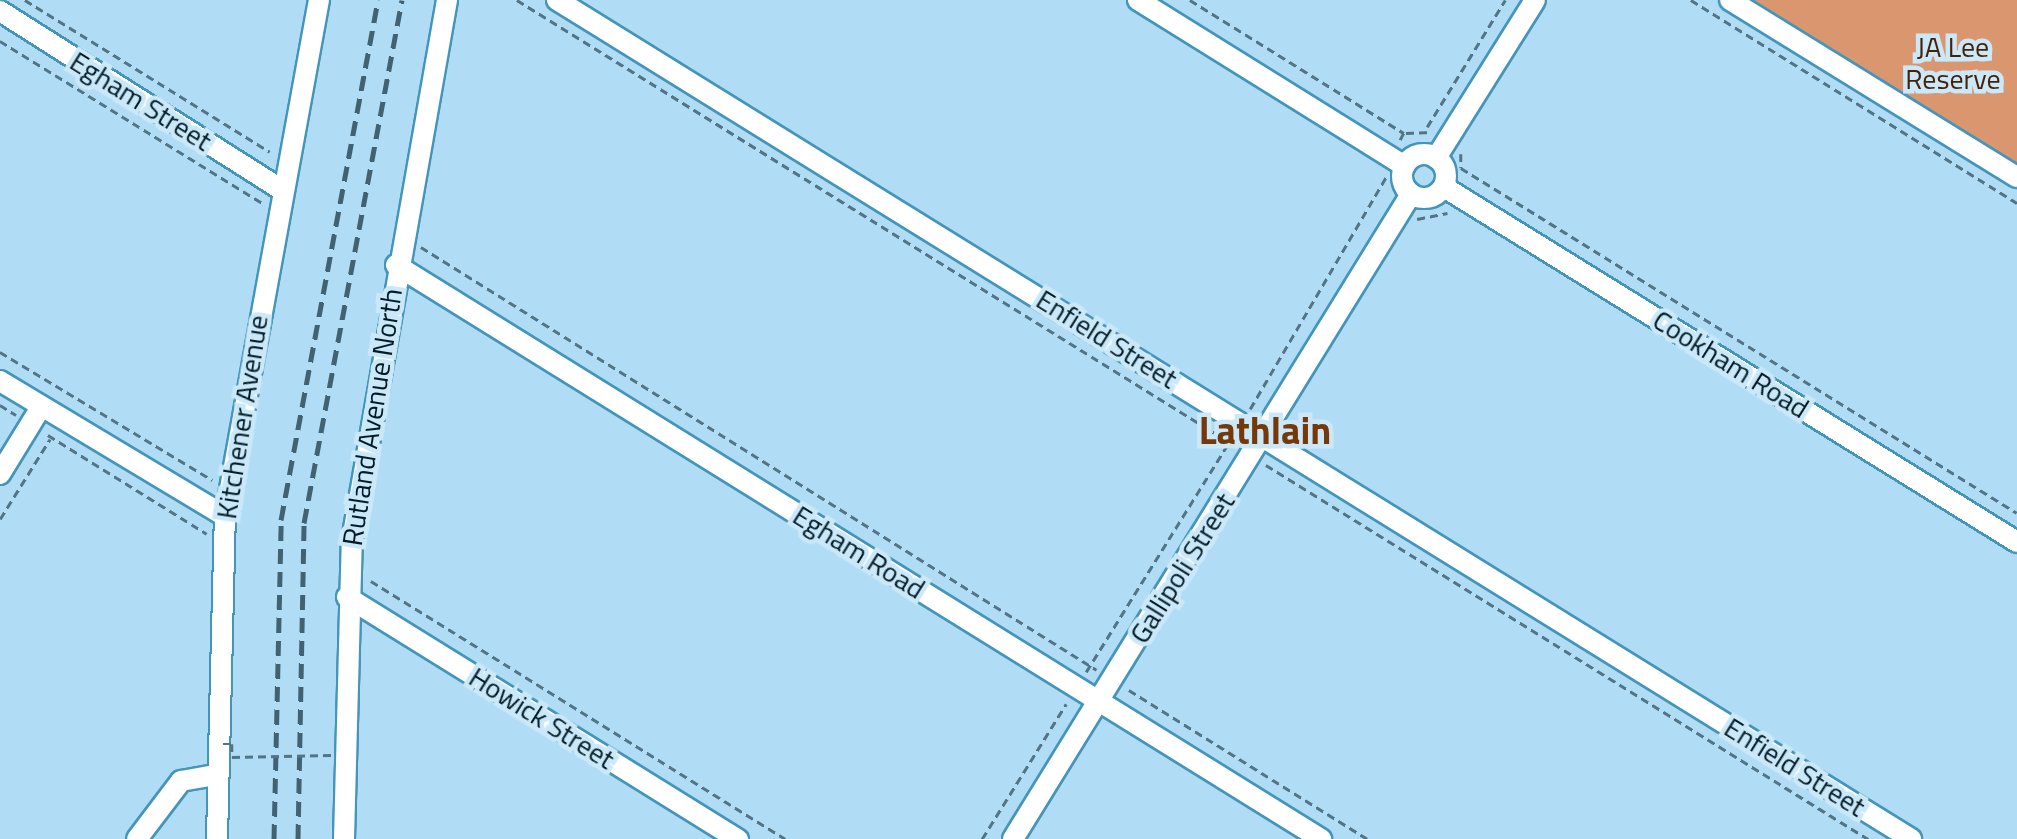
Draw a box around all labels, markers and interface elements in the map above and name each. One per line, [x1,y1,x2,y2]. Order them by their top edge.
park label: JA Lee Reserve [1905,30,2001,96]
street label: Egham Street [64,44,218,158]
street label: Enfield Street [1030,282,1184,396]
street label: Rutland Avenue North [335,286,409,548]
street label: Cookham Road [1647,303,1815,425]
street label: Kitchener Avenue [209,313,275,521]
district label: Lathlain [1199,408,1331,454]
street label: Gallipoli Street [1122,487,1242,649]
street label: Egham Road [787,498,931,606]
street label: Howick Street [463,660,621,776]
street label: Enfield Street [1718,710,1872,824]

